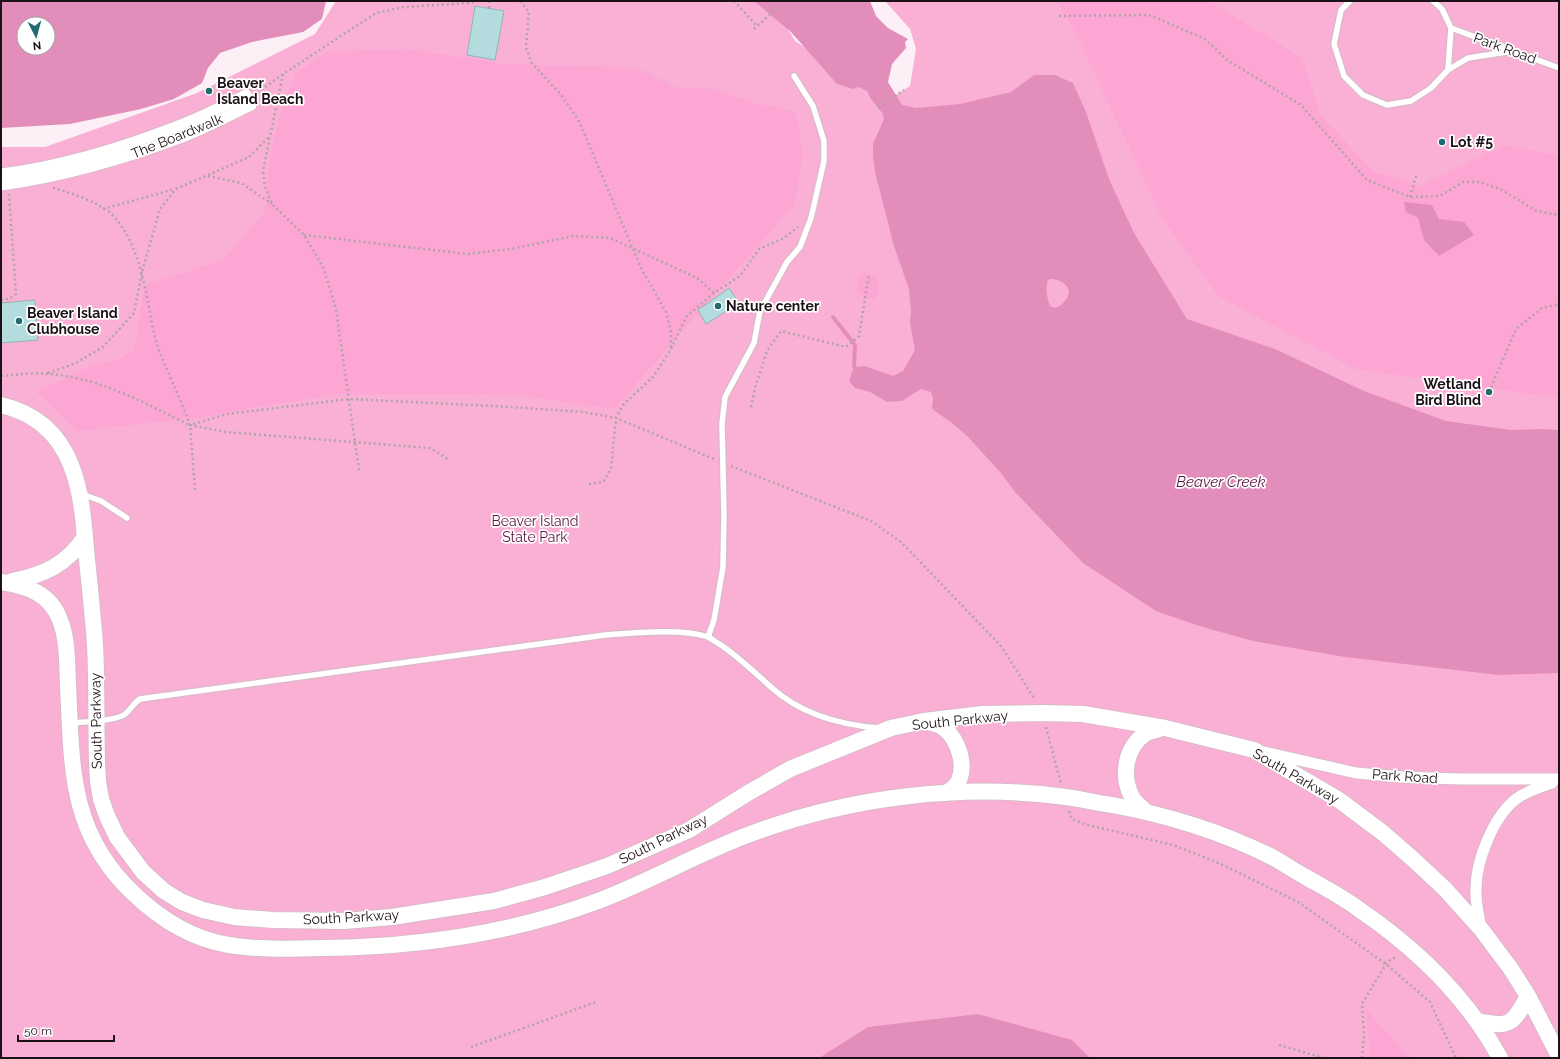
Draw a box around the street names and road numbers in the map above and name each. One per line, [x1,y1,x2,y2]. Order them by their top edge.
street label: Park Road [1471,29,1539,67]
street label: The Boardwalk [129,110,226,162]
street label: South Parkway [87,672,105,769]
street label: South Parkway [911,707,1009,733]
street label: South Parkway [1250,745,1342,807]
street label: Park Road [1372,766,1438,786]
street label: South Parkway [616,811,710,867]
street label: South Parkway [302,906,400,928]

